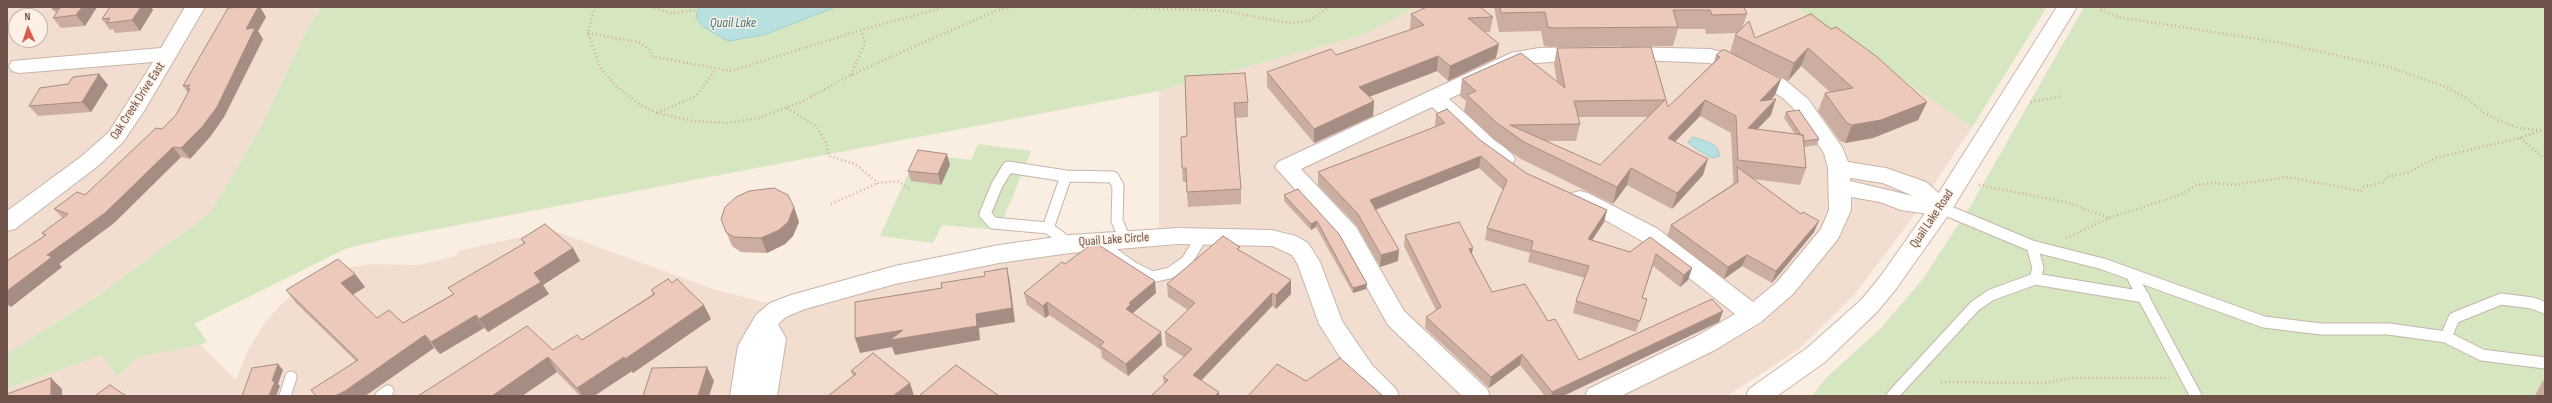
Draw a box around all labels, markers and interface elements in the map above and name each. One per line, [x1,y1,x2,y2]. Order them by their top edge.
north arrow [8,8,48,48]
text: N [24,10,31,23]
water label: Quail Lake [710,15,756,31]
street label: Oak Creek Drive East [107,59,169,143]
street label: Quail Lake Road [1907,187,1957,251]
street label: Quail Lake Circle [1078,230,1150,250]

